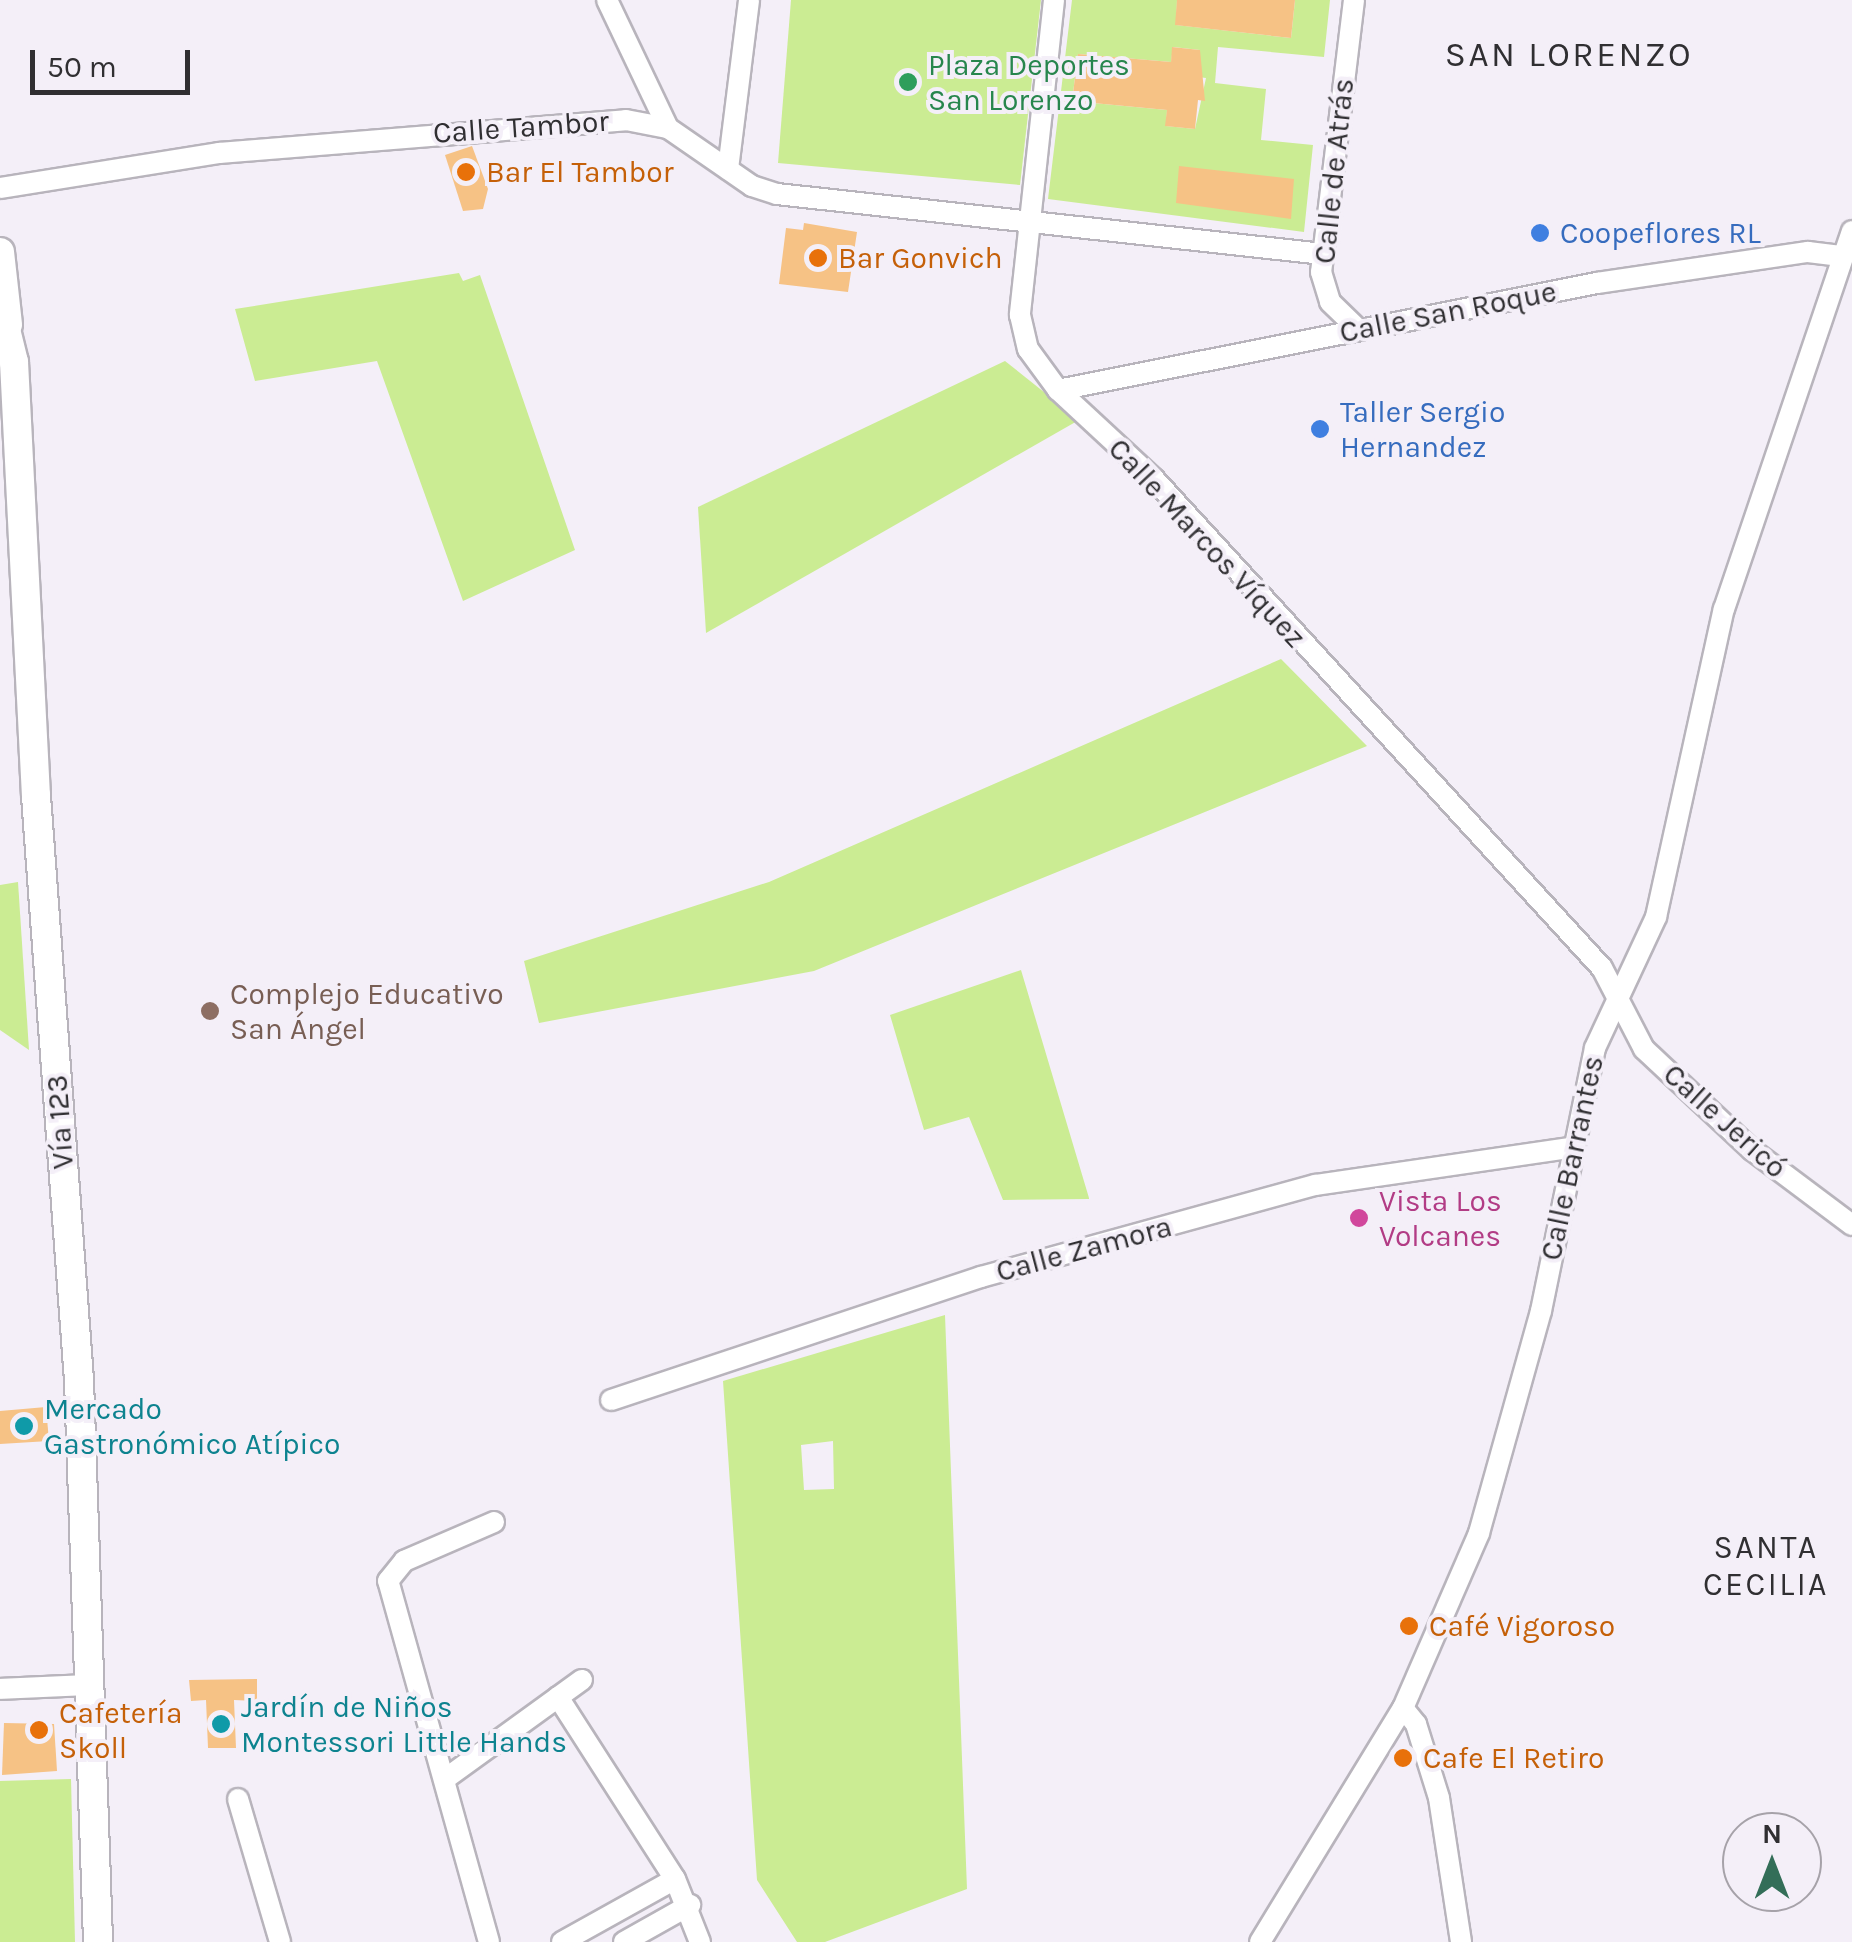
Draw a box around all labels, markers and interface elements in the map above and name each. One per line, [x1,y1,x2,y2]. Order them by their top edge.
scale bar [35,30,195,92]
district label: SAN LORENZO [1445,34,1693,76]
place label: Plaza Deportes San Lorenzo [928,47,1130,118]
text: 50 m [47,49,117,85]
marker: Plaza Deportes San Lorenzo [897,71,919,93]
street label: Calle de Atrás [1306,77,1362,265]
street label: Calle Tambor [432,103,610,151]
place label: Bar El Tambor [486,154,674,190]
marker: Bar El Tambor [455,161,477,183]
place label: Coopeflores RL [1560,215,1761,251]
marker: Coopeflores RL [1529,222,1551,244]
place label: Bar Gonvich [838,240,1003,276]
marker: Bar Gonvich [807,247,829,269]
street label: Calle San Roque [1337,273,1559,351]
place label: Taller Sergio Hernandez [1340,394,1505,464]
marker: Taller Sergio Hernandez [1309,418,1331,440]
street label: Calle Marcos Víquez [1101,431,1313,655]
place label: Complejo Educativo San Ángel [230,976,504,1046]
marker: Complejo Educativo San Ángel [199,1000,221,1022]
street label: Calle Barrantes [1533,1052,1611,1264]
street label: Calle Jericó [1656,1056,1794,1186]
street label: Vía 123 [39,1074,81,1170]
place label: Vista Los Volcanes [1379,1183,1502,1254]
marker: Vista Los Volcanes [1348,1207,1370,1229]
street label: Calle Zamora [992,1208,1176,1290]
place label: Mercado Gastronómico Atípico [44,1391,340,1462]
marker: Mercado Gastronómico Atípico [13,1415,35,1437]
district label: SANTA CECILIA [1703,1530,1829,1605]
place label: Café Vigoroso [1429,1608,1615,1644]
marker: Café Vigoroso [1398,1615,1420,1637]
place label: Jardín de Niños Montessori Little Hands [241,1689,567,1760]
place label: Cafetería Skoll [59,1695,183,1766]
marker: Jardín de Niños Montessori Little Hands [210,1713,232,1735]
marker: Cafetería Skoll [28,1719,50,1741]
place label: Cafe El Retiro [1423,1740,1604,1776]
marker: Cafe El Retiro [1392,1747,1414,1769]
north arrow [1722,1812,1822,1912]
text: N [1762,1817,1782,1850]

